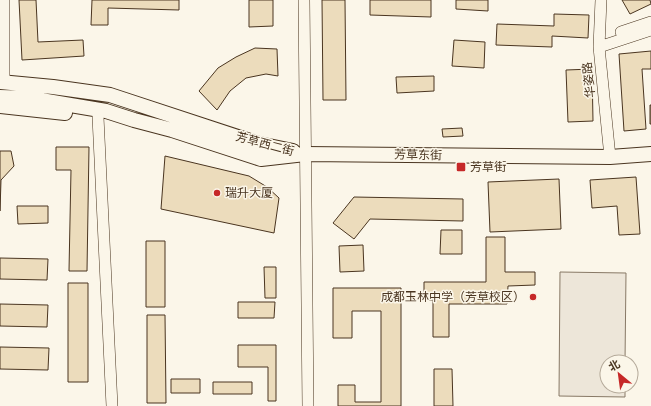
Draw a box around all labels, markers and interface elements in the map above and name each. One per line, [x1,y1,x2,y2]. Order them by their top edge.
street label: 华姿路 [580,61,598,99]
street label: 芳草西二街 [234,129,296,159]
street label: 芳草东街 [394,148,442,162]
place label: 芳草街 [470,160,506,174]
marker: 芳草街 [455,161,467,173]
place label: 瑞升大厦 [225,186,273,200]
marker: 瑞升大厦 [212,188,222,198]
place label: 成都玉林中学（芳草校区） [381,290,525,304]
marker: 成都玉林中学（芳草校区） [528,292,538,302]
north arrow [599,354,639,394]
text: 北 [606,357,622,374]

